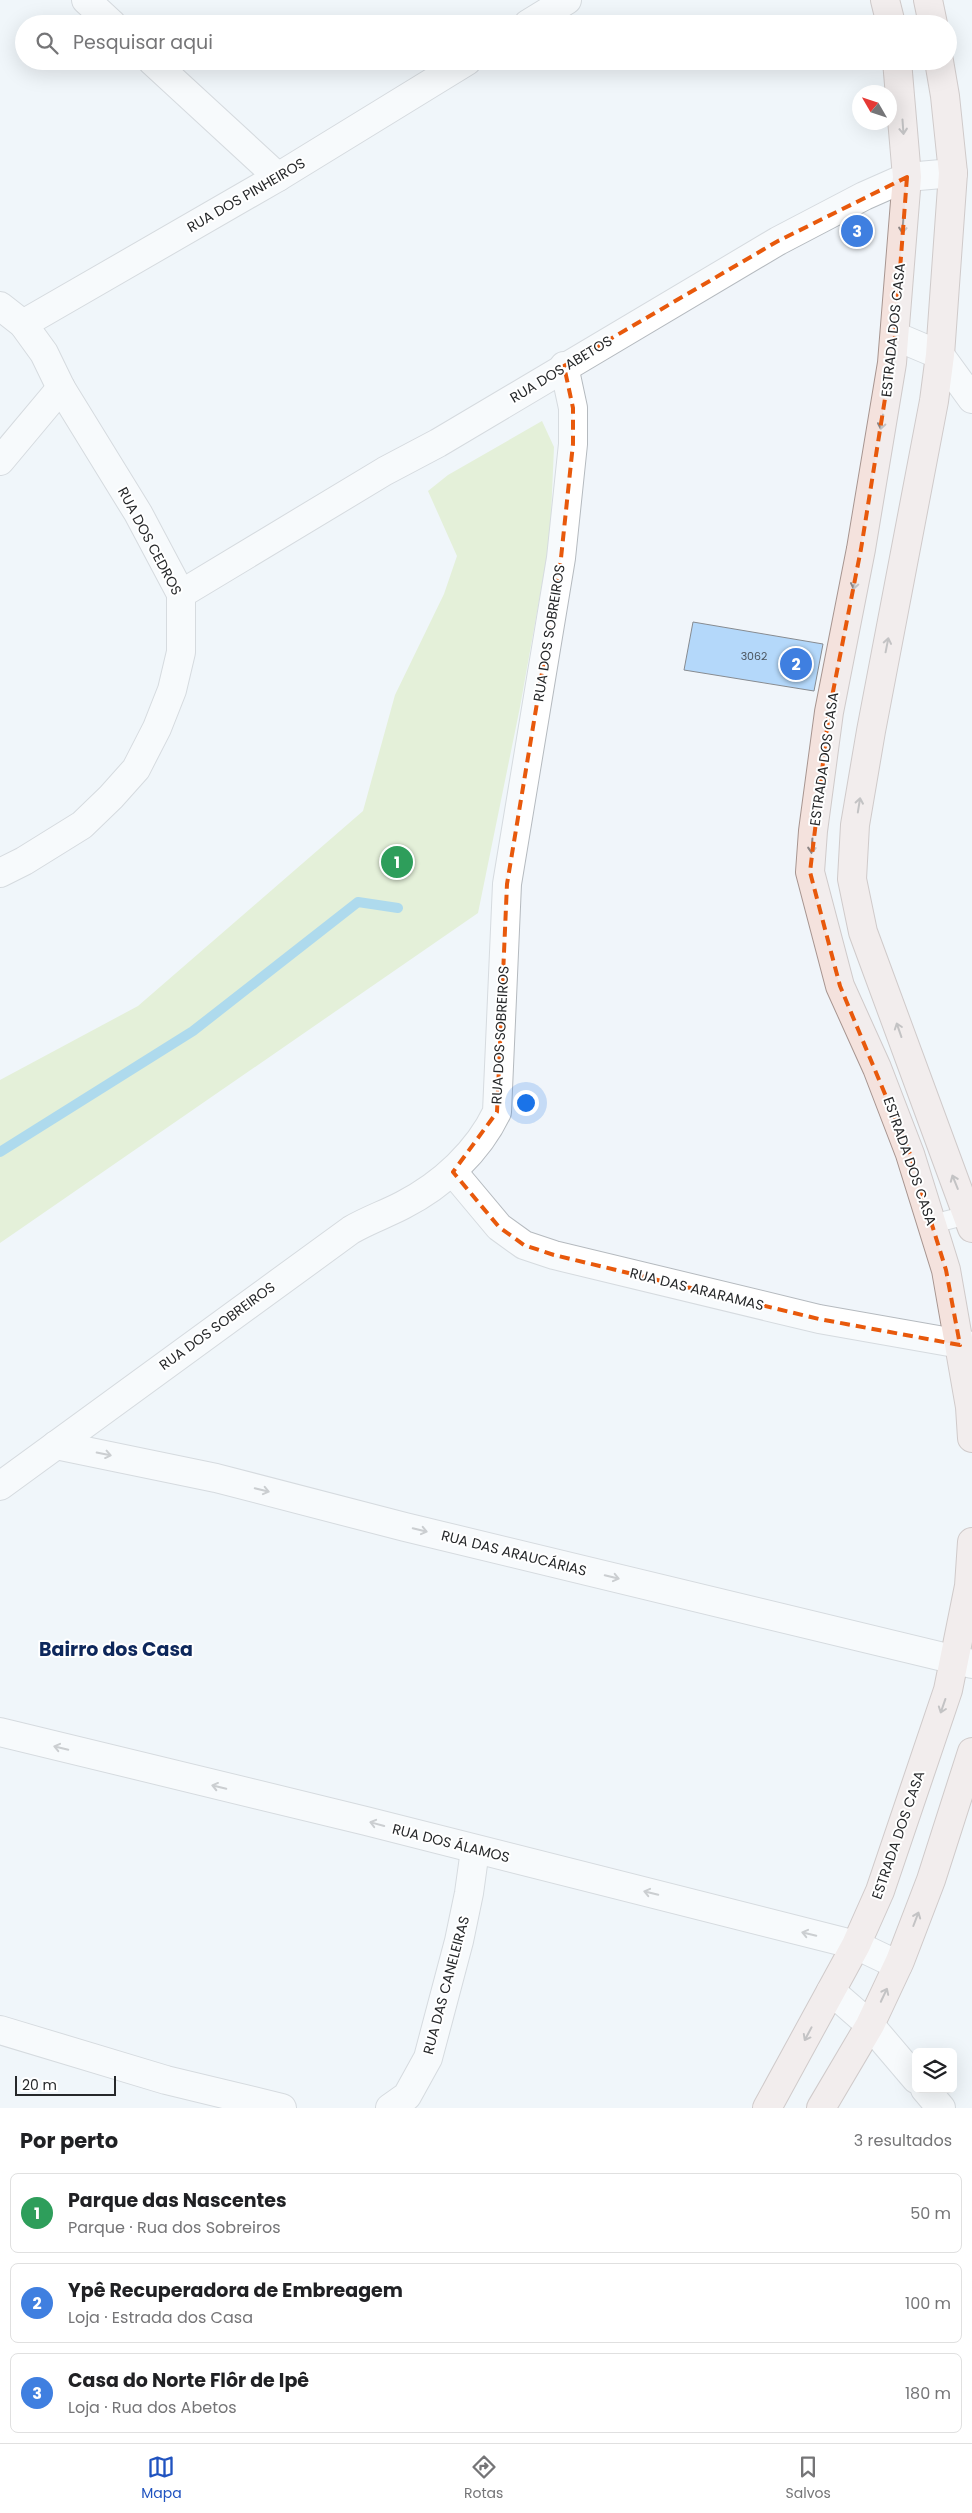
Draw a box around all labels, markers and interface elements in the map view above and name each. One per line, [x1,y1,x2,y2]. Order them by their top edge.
search box [15,15,957,70]
icon: search [33,29,61,57]
text: Pesquisar aqui [73,29,213,56]
north arrow [852,85,897,130]
one-way arrow [899,119,908,135]
street label: RUA DOS PINHEIROS [183,153,309,237]
pin: 3 [841,212,873,250]
one-way arrow [898,218,908,234]
street label: ESTRADA DOS CASA [876,262,910,398]
street label: RUA DOS ABETOS [506,331,616,407]
one-way arrow [877,414,887,430]
street label: RUA DOS CEDROS [113,483,187,599]
street label: RUA DOS SOBREIROS [528,563,570,703]
one-way arrow [849,574,859,590]
one-way arrow [883,638,892,654]
pin: 2 [780,645,812,683]
house number: 3062 [741,648,767,664]
street label: ESTRADA DOS CASA [805,691,843,827]
one-way arrow [854,798,864,814]
one-way arrow [807,838,816,854]
pin: 1 [381,843,413,881]
street label: RUA DOS SOBREIROS [486,965,514,1105]
one-way arrow [894,1022,904,1038]
your location [513,1090,539,1116]
street label: ESTRADA DOS CASA [879,1094,941,1228]
one-way arrow [950,1175,959,1190]
street label: RUA DAS ARARAMAS [628,1263,766,1315]
street label: RUA DOS SOBREIROS [155,1277,279,1375]
one-way arrow [96,1449,112,1459]
one-way arrow [254,1486,270,1495]
street label: RUA DAS ARAUCÁRIAS [439,1525,589,1581]
one-way arrow [411,1526,427,1535]
one-way arrow [603,1573,619,1582]
district label: Bairro dos Casa [39,1636,193,1663]
one-way arrow [937,1698,947,1714]
one-way arrow [53,1743,69,1752]
street label: ESTRADA DOS CASA [867,1768,929,1902]
one-way arrow [211,1782,227,1791]
one-way arrow [369,1819,385,1828]
street label: RUA DOS ÁLAMOS [390,1819,512,1867]
one-way arrow [644,1888,660,1897]
one-way arrow [912,1912,921,1927]
street label: RUA DAS CANELEIRAS [418,1914,474,2056]
one-way arrow [801,1928,817,1938]
one-way arrow [880,1988,889,2003]
one-way arrow [803,2026,812,2041]
map controls [912,2048,957,2093]
button: layers [912,2048,957,2093]
scale bar [15,2073,116,2096]
text: 20 m [22,2075,57,2095]
text: Por perto [20,2126,118,2155]
text: 3 resultados [854,2129,952,2152]
text: Parque das Nascentes [68,2187,287,2214]
text: 1 [34,2202,40,2225]
text: 50 m [910,2202,951,2225]
text: Parque · Rua dos Sobreiros [68,2216,281,2239]
text: Ypê Recuperadora de Embreagem [68,2277,403,2304]
text: 2 [32,2292,42,2315]
text: 100 m [905,2292,951,2315]
text: Loja · Estrada dos Casa [68,2306,253,2329]
text: Casa do Norte Flôr de Ipê [68,2367,309,2394]
text: 3 [32,2382,42,2405]
text: 180 m [905,2382,951,2405]
text: Loja · Rua dos Abetos [68,2396,237,2419]
tab: Mapa [141,2453,182,2504]
tab: Rotas [464,2453,503,2504]
tab: Salvos [786,2453,831,2504]

